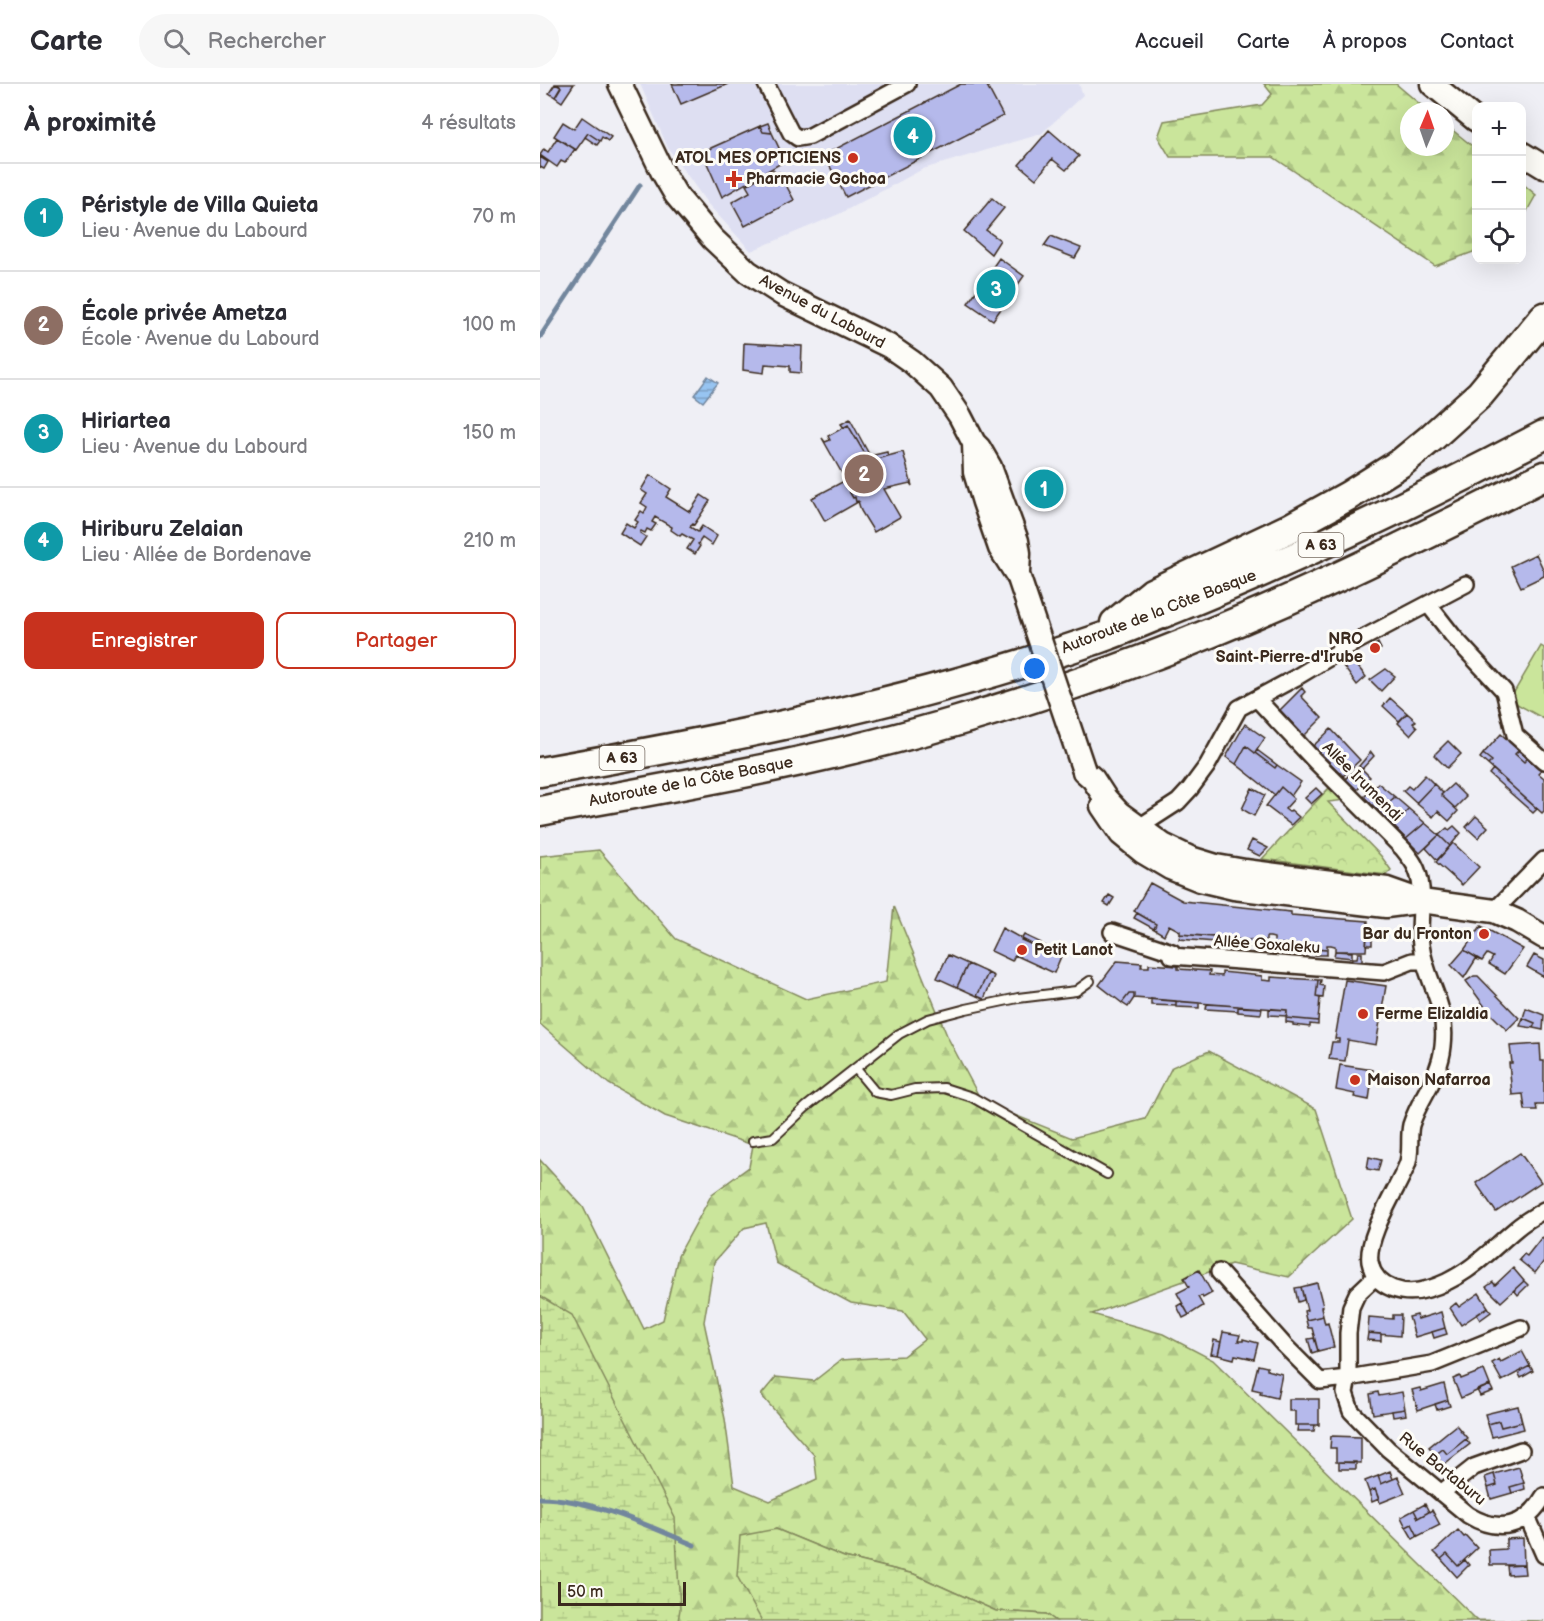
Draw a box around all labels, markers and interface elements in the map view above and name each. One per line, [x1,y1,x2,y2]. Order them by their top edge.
search box [139,14,559,68]
text: Carte [30,25,103,58]
icon: search [160,25,193,58]
text: Rechercher [208,28,326,55]
text: Accueil [1135,29,1204,54]
text: Carte [1237,29,1290,54]
text: À propos [1323,29,1407,54]
text: Contact [1440,29,1514,54]
north arrow [1400,102,1454,156]
map controls [1472,102,1526,264]
button: + [1472,102,1526,156]
text: À proximité [24,108,156,139]
text: 4 résultats [421,111,516,135]
pin: 4 [894,113,932,158]
place label: ATOL MES OPTICIENS [674,149,841,168]
marker: ATOL MES OPTICIENS [846,151,860,165]
button: − [1472,156,1526,210]
place label: Pharmacie Gochoa [746,170,886,189]
marker: Pharmacie Gochoa [727,172,741,186]
text: Péristyle de Villa Quieta [81,192,319,219]
text: 1 [39,205,48,229]
text: 70 m [472,205,516,229]
button: locate [1472,210,1526,264]
text: Lieu · Avenue du Labourd [81,219,308,243]
pin: 3 [976,266,1016,312]
street label: Avenue du Labourd [756,271,888,353]
text: École privée Ametza [81,300,287,327]
text: 2 [38,313,49,337]
text: 100 m [463,313,516,337]
text: École · Avenue du Labourd [81,327,320,351]
text: Hiriartea [81,408,171,435]
text: 3 [38,421,49,445]
text: 150 m [463,421,516,445]
text: Lieu · Avenue du Labourd [81,435,308,459]
pin: 2 [844,452,884,496]
pin: 1 [1024,466,1064,512]
text: Hiriburu Zelaian [81,516,243,543]
text: 4 [38,529,49,553]
text: 210 m [463,529,516,553]
road number: A 63 [1298,533,1344,557]
text: Lieu · Allée de Bordenave [81,543,311,567]
street label: Autoroute de la Côte Basque [1059,566,1260,658]
button: Enregistrer [24,612,264,669]
button: Partager [276,612,516,669]
place label: NRO Saint-Pierre-d'Irube [1216,630,1363,667]
marker: NRO Saint-Pierre-d'Irube [1368,641,1382,655]
your location [1020,654,1049,683]
street label: Allée Irumendi [1318,738,1406,826]
road number: A 63 [600,746,644,770]
street label: Autoroute de la Côte Basque [587,753,795,811]
place label: Bar du Fronton [1362,925,1472,944]
marker: Bar du Fronton [1477,927,1491,941]
street label: Allée Goxaleku [1213,932,1321,958]
place label: Petit Lanot [1034,941,1114,960]
marker: Petit Lanot [1015,943,1029,957]
place label: Ferme Elizaldia [1375,1005,1488,1024]
marker: Ferme Elizaldia [1356,1007,1370,1021]
place label: Maison Nafarroa [1367,1071,1491,1090]
marker: Maison Nafarroa [1348,1073,1362,1087]
street label: Rue Bartaburu [1395,1428,1489,1510]
scale bar [558,1579,686,1606]
text: 50 m [567,1583,603,1602]

